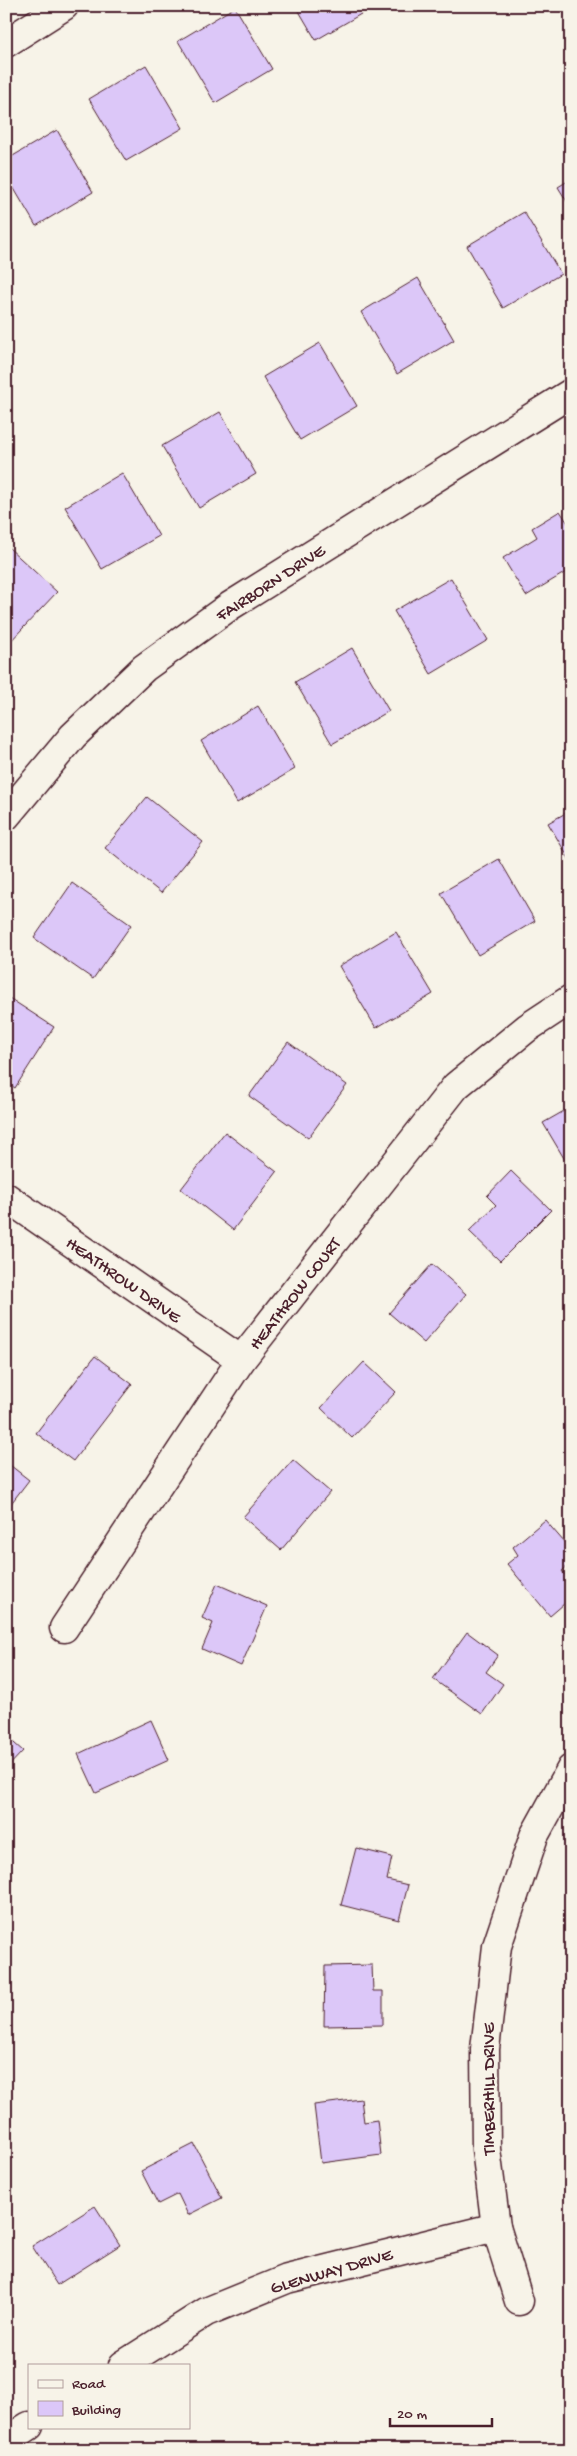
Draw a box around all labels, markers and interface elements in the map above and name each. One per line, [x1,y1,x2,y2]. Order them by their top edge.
street label: FAIRBORN DRIVE [212,541,330,628]
street label: HEATHROW DRIVE [61,1233,185,1329]
street label: HEATHROW COURT [246,1233,347,1355]
street label: TIMBERHILL DRIVE [480,2022,501,2156]
street label: GLENWAY DRIVE [268,2245,396,2300]
legend [28,2364,190,2428]
text: Road [72,2376,106,2394]
scale bar [390,2396,492,2428]
text: Building [71,2402,121,2420]
text: 20 m [397,2406,427,2424]

